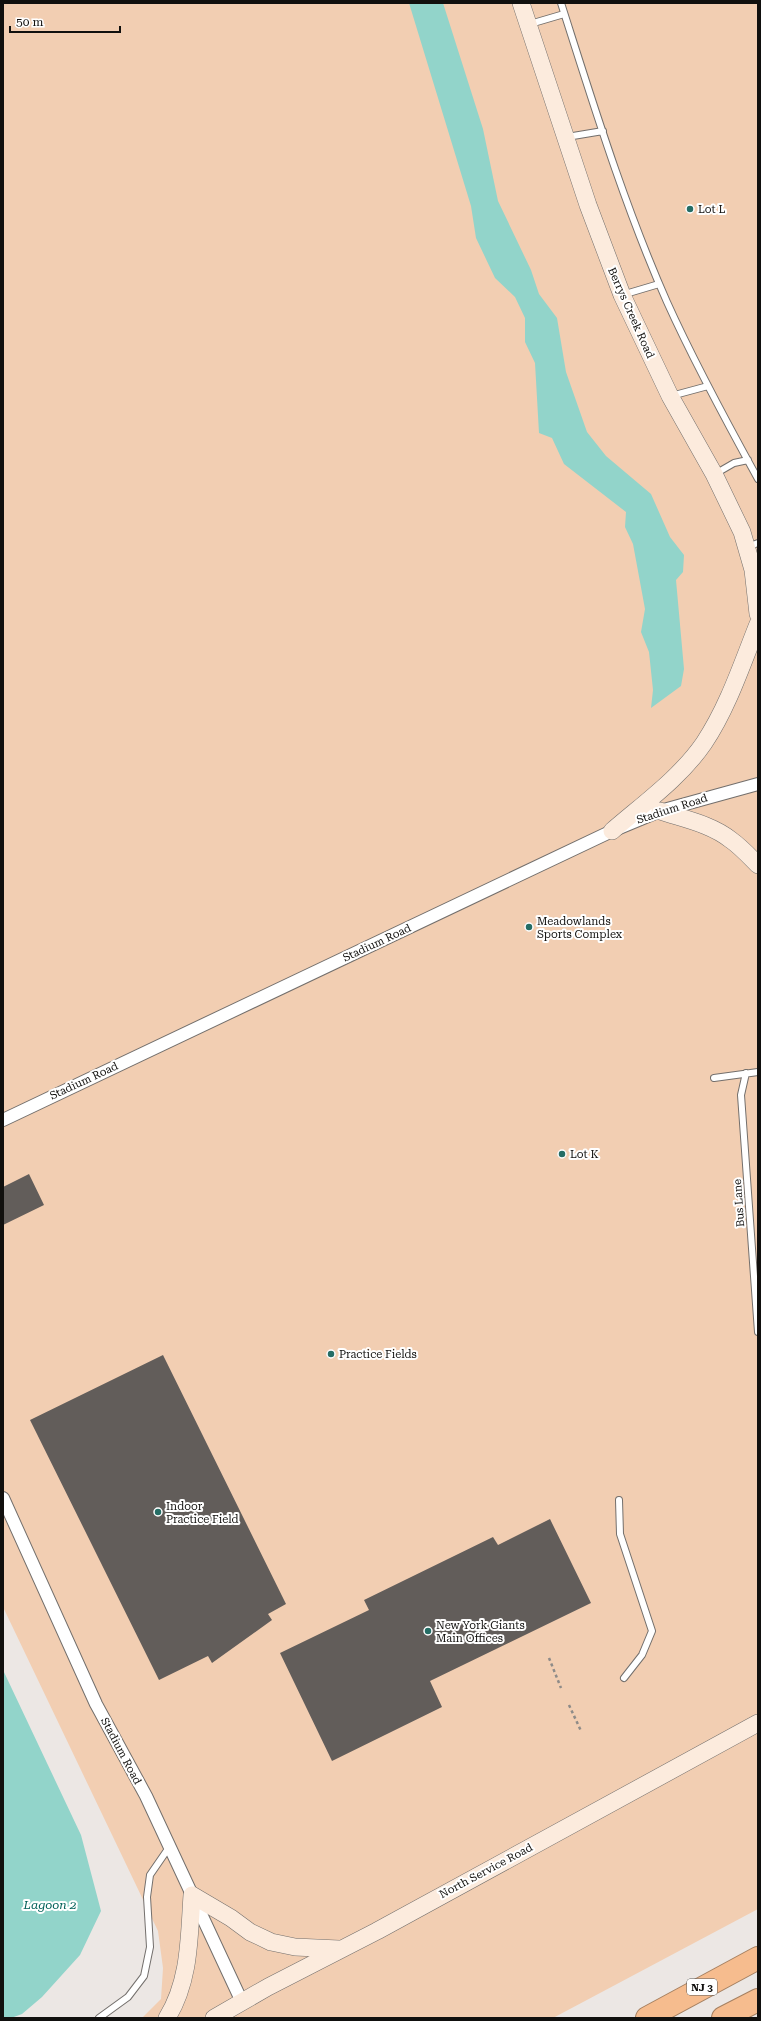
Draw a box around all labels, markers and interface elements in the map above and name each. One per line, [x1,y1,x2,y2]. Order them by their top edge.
scale bar [10,8,120,34]
text: 50 m [16,15,43,29]
place label: Lot L [698,203,726,216]
marker: Lot L [685,204,695,214]
street label: Berrys Creek Road [605,265,657,361]
street label: Stadium Road [635,791,709,827]
place label: Meadowlands Sports Complex [537,915,623,941]
street label: Stadium Road [341,921,413,965]
marker: Meadowlands Sports Complex [524,922,534,932]
street label: Stadium Road [48,1059,120,1103]
place label: Lot K [570,1148,599,1161]
marker: Lot K [557,1149,567,1159]
street label: Bus Lane [731,1179,747,1227]
place label: Practice Fields [339,1348,417,1361]
marker: Practice Fields [326,1349,336,1359]
place label: Indoor Practice Field [166,1500,239,1526]
marker: Indoor Practice Field [153,1507,163,1517]
place label: New York Giants Main Offices [436,1619,525,1645]
marker: New York Giants Main Offices [423,1626,433,1636]
street label: Stadium Road [98,1715,144,1787]
street label: North Service Road [437,1841,535,1901]
water label: Lagoon 2 [22,1898,77,1912]
road number: NJ 3 [687,1979,717,1995]

